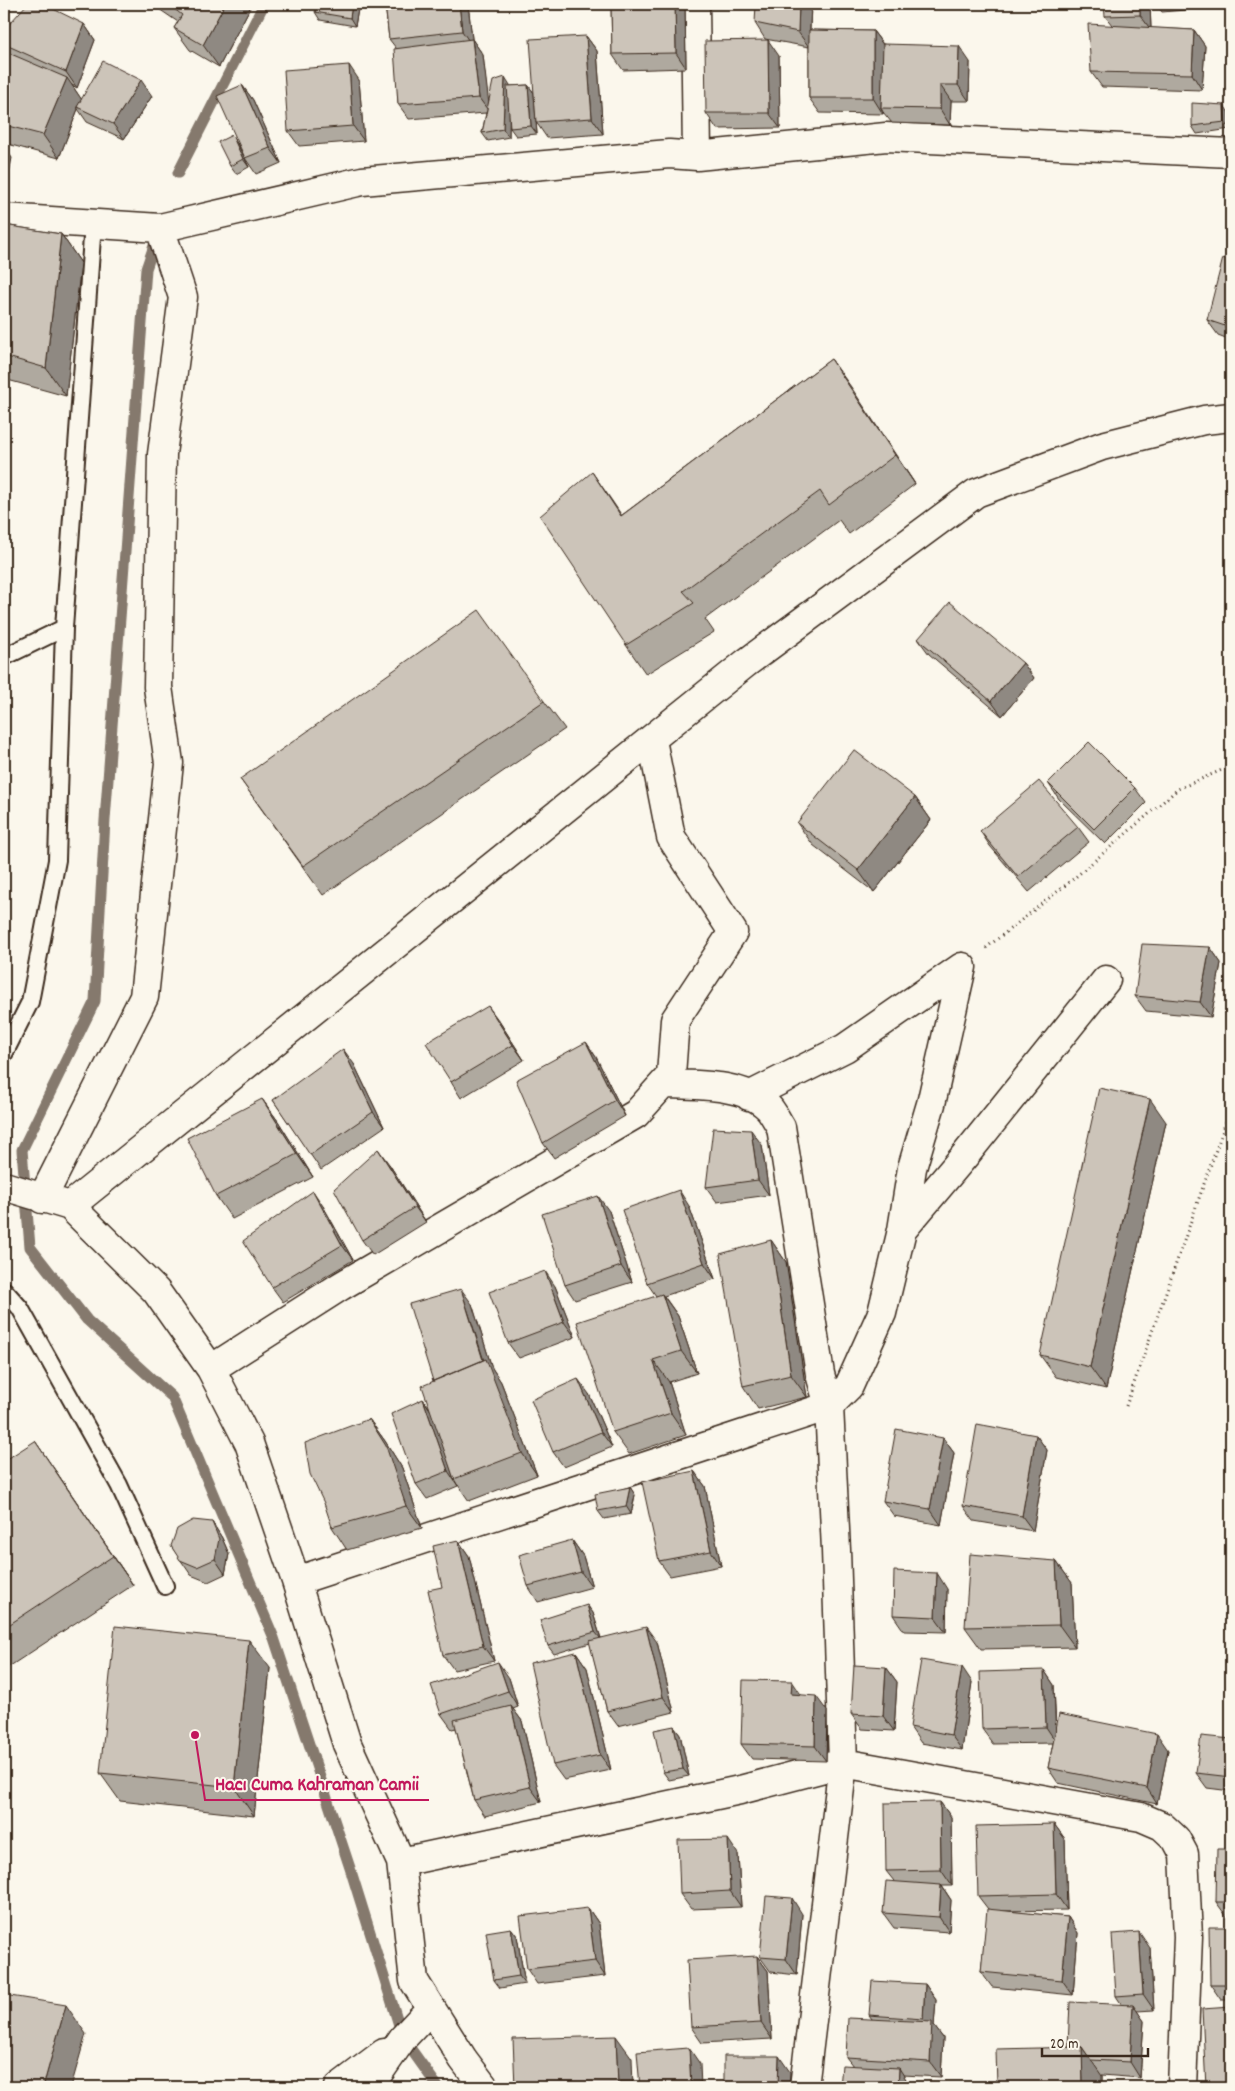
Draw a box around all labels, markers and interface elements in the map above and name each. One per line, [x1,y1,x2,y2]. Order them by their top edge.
callout: Hacı Cuma Kahraman Camii [205,1765,429,1800]
text: Hacı Cuma Kahraman Camii [215,1772,419,1800]
scale bar [1042,2026,1149,2058]
text: 20 m [1050,2034,1078,2056]

